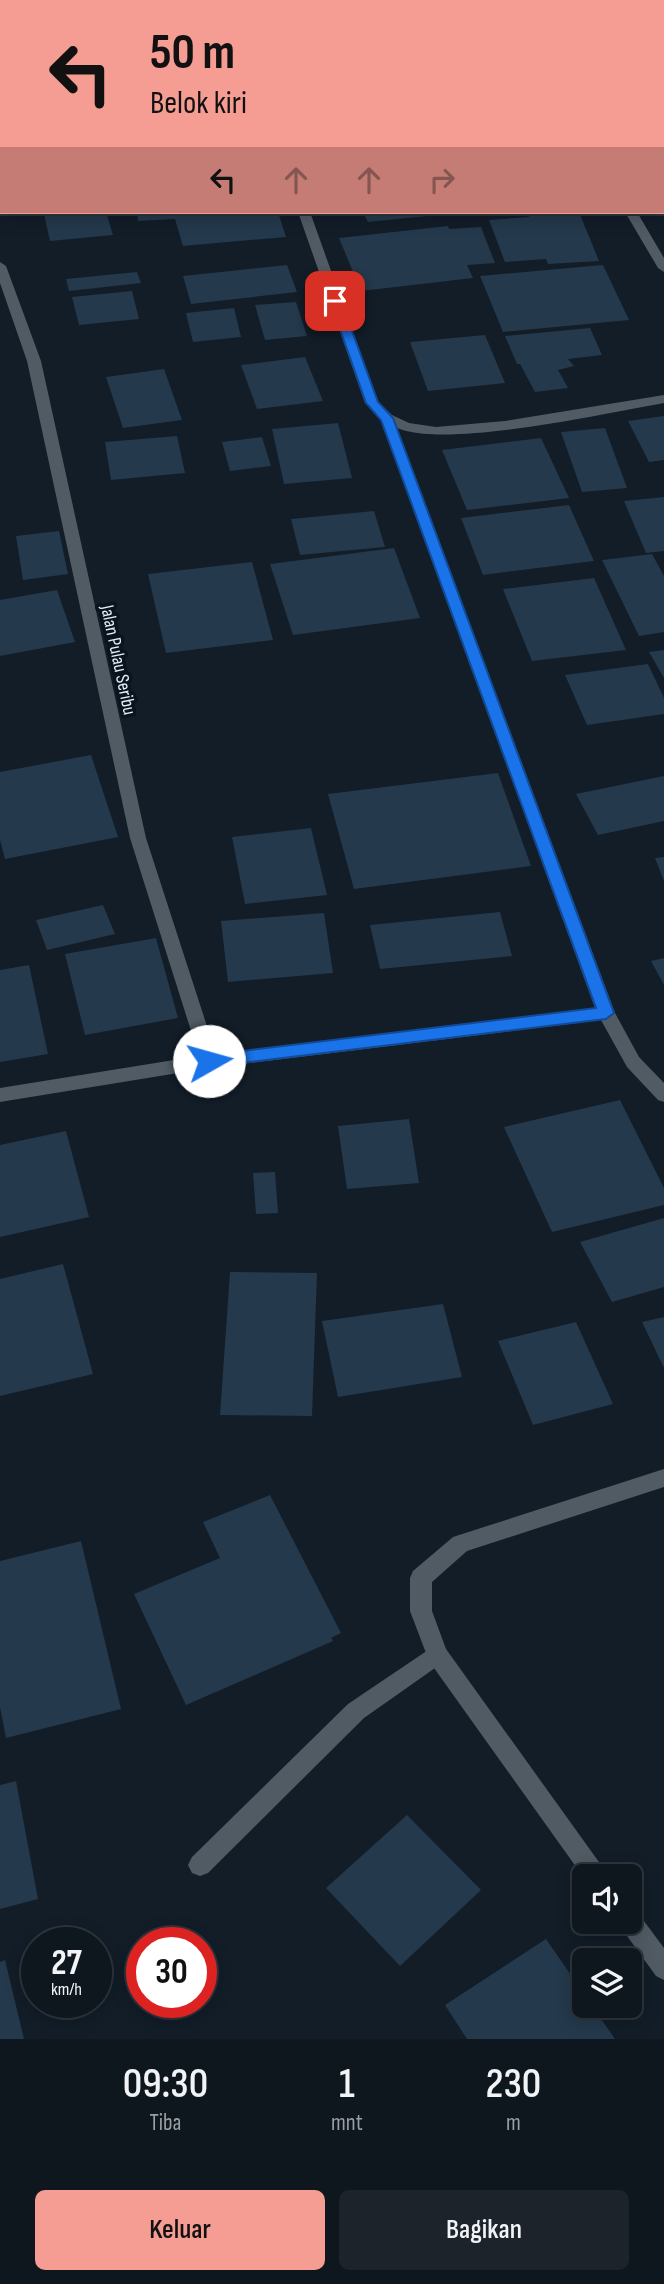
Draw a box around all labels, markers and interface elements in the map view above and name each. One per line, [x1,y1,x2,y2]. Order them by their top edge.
text: 50 m [150,24,235,83]
icon: left [35,28,126,119]
text: Belok kiri [150,84,247,123]
icon: left [204,161,242,199]
icon: ahead [277,161,315,199]
icon: ahead [350,161,388,199]
icon: right [423,161,461,199]
pin [305,271,365,331]
icon: arrive [316,282,354,320]
street label: Jalan Pulau Seribu [95,602,141,717]
position arrow [172,1024,246,1098]
map controls [572,1864,642,2018]
button: sound [572,1864,642,1934]
speed limit sign: 30 [126,1927,217,2018]
text: 27 [51,1942,82,1985]
button: layers [572,1948,642,2018]
text: km/h [51,1979,82,2000]
text: 09:30 [123,2059,208,2110]
text: 1 [339,2059,355,2110]
text: 230 [485,2059,541,2110]
text: Tiba [149,2109,181,2137]
text: mnt [331,2109,363,2137]
text: m [506,2109,521,2137]
button: Keluar [35,2190,325,2270]
button: Bagikan [339,2190,629,2270]

